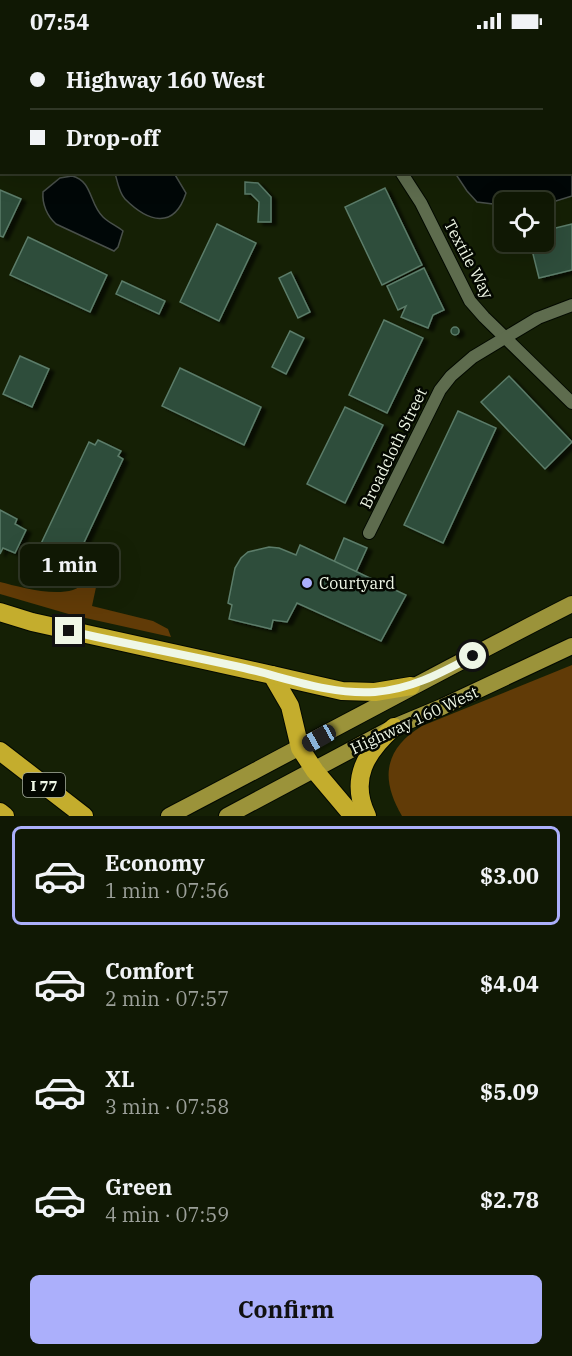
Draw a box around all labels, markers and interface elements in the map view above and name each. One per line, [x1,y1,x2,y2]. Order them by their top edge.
text: 07:54 [30,7,89,36]
text: Highway 160 West [66,65,265,94]
text: Drop-off [66,123,160,152]
map controls [494,192,554,252]
button: locate [494,192,554,252]
street label: Textile Way [440,216,498,302]
street label: Broadcloth Street [355,384,431,512]
callout: 1 min [20,544,118,586]
text: 1 min [42,551,98,578]
place label: Courtyard [319,573,395,593]
marker: Courtyard [300,576,314,590]
route end [55,617,82,644]
route start [459,642,486,669]
street label: Highway 160 West [347,682,481,758]
car [299,721,339,755]
road number: I 77 [23,773,65,797]
text: Economy [105,848,205,877]
icon: car [33,849,87,903]
text: $3.00 [480,861,539,890]
text: 1 min · 07:56 [105,877,229,904]
text: Comfort [105,956,194,985]
icon: car [33,957,87,1011]
text: $4.04 [480,969,539,998]
text: 2 min · 07:57 [105,985,229,1012]
text: XL [105,1064,135,1093]
icon: car [33,1065,87,1119]
text: $5.09 [480,1077,539,1106]
text: 3 min · 07:58 [105,1093,229,1120]
text: Green [105,1172,172,1201]
icon: car [33,1173,87,1227]
text: $2.78 [480,1185,539,1214]
text: 4 min · 07:59 [105,1201,229,1228]
button: Confirm [30,1275,542,1344]

